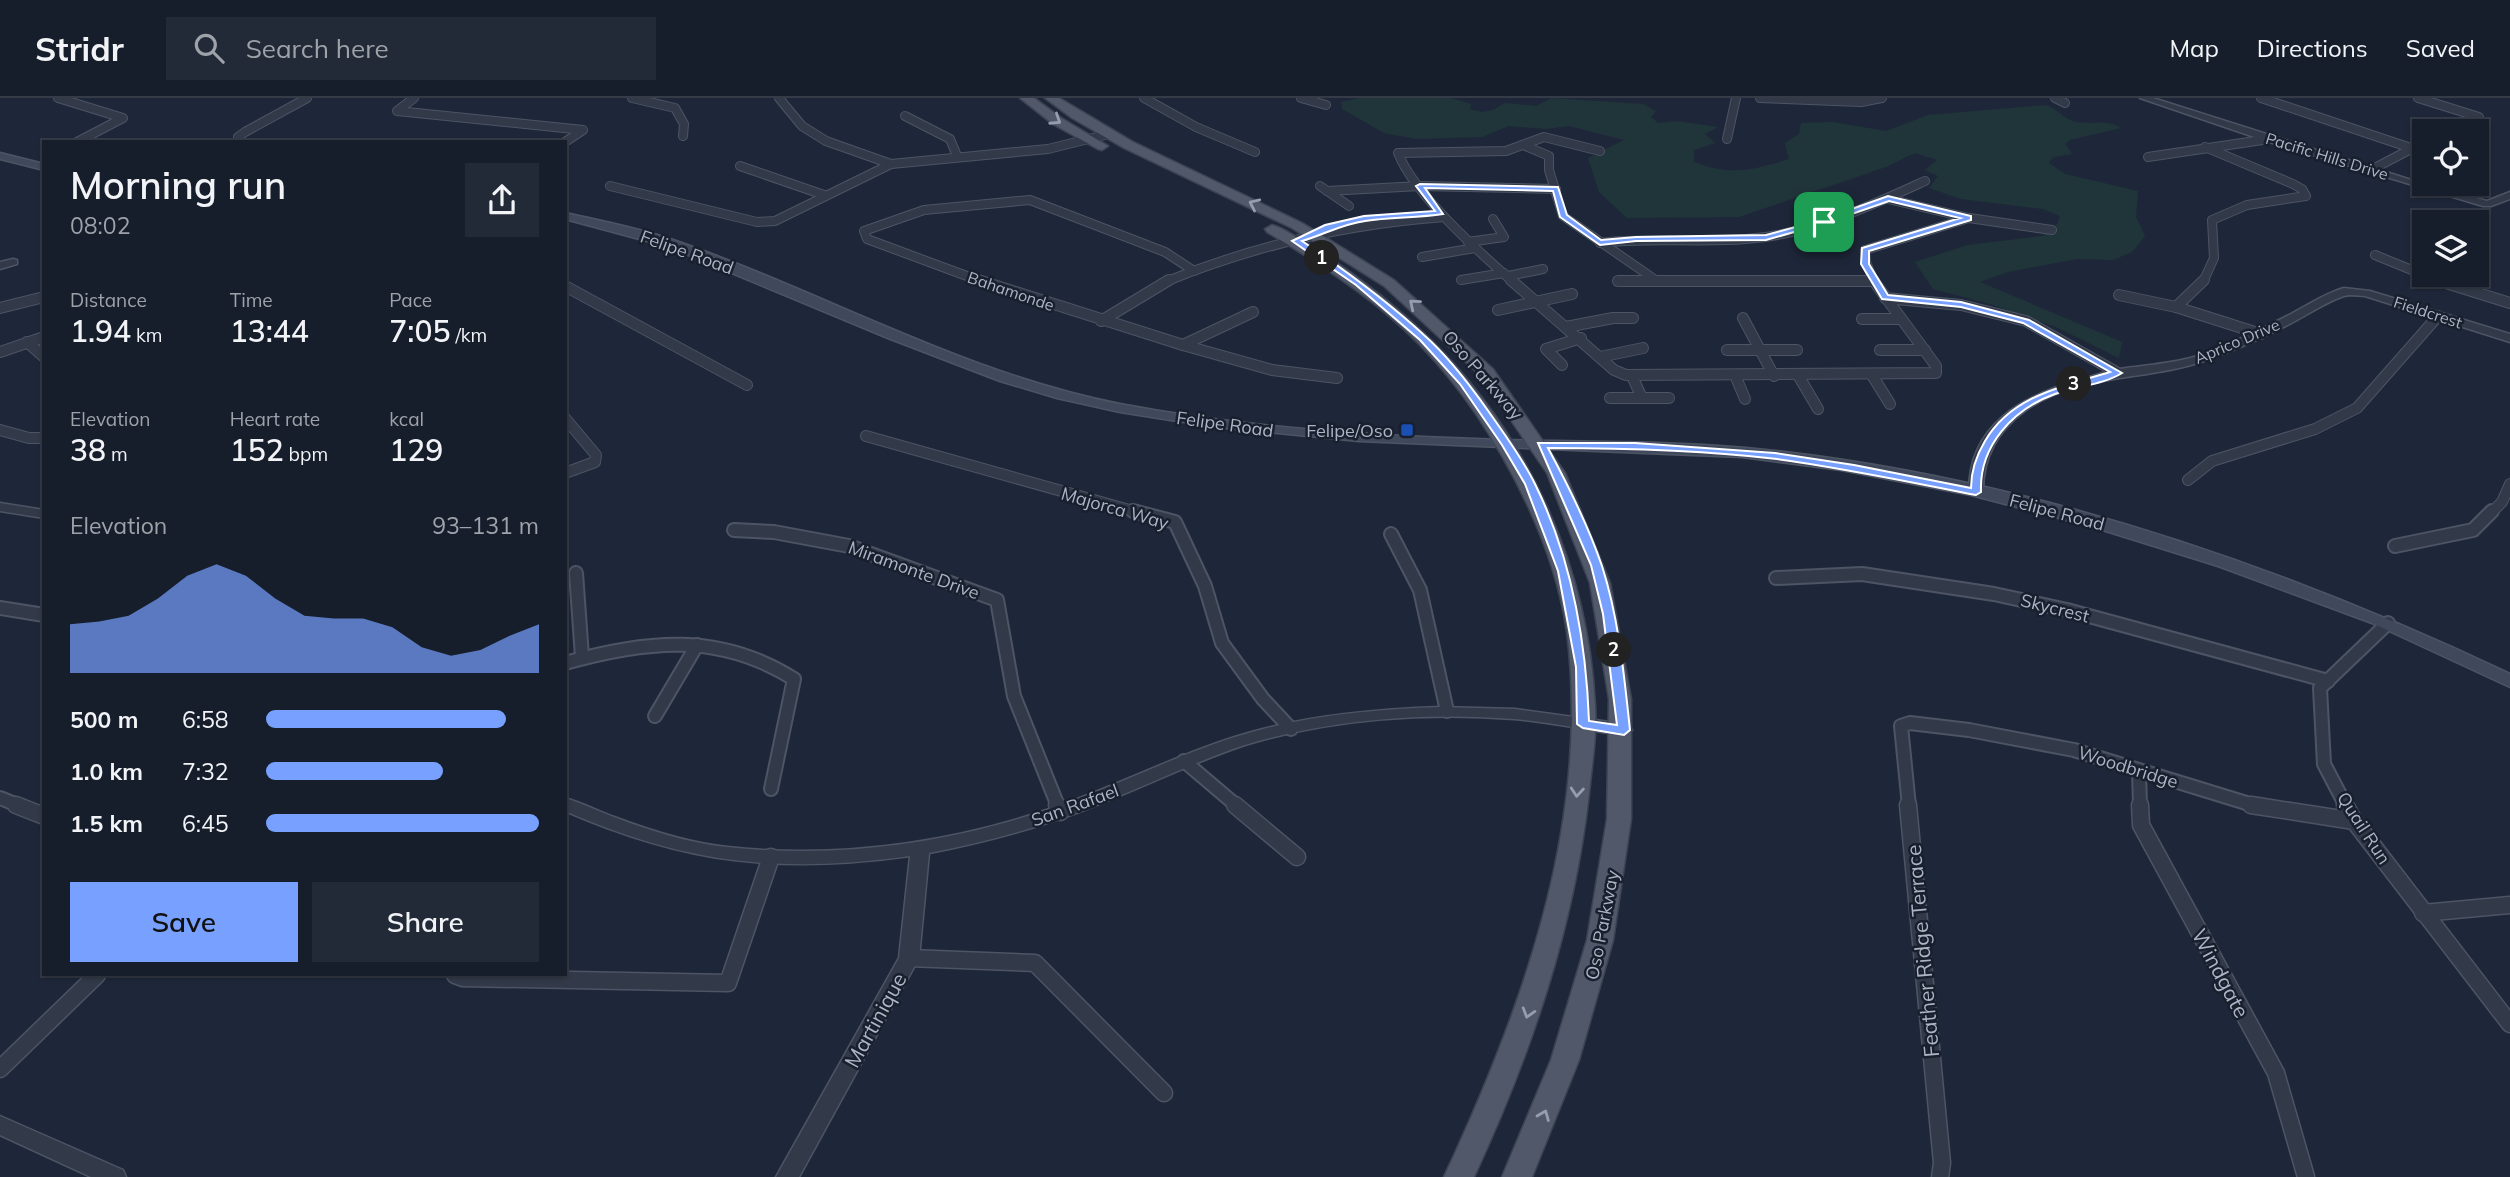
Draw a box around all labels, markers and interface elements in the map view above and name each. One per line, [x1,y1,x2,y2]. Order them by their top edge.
search box [166,17,656,80]
text: Stridr [35,28,124,69]
icon: search [190,29,228,67]
text: Search here [246,32,389,65]
text: Map [2169,33,2219,63]
text: Directions [2257,33,2368,63]
text: Saved [2406,33,2475,63]
one-way arrow [1048,111,1061,124]
map controls [2412,119,2489,287]
button: locate [2412,119,2489,196]
street label: Pacific Hills Drive [2263,128,2391,184]
text: Morning run [70,161,286,209]
button: share [465,163,539,237]
pin [1794,192,1854,252]
one-way arrow [1249,198,1261,212]
icon: arrive [1805,203,1843,241]
button: layers [2412,210,2489,287]
text: 08:02 [70,211,130,240]
street label: Felipe Road [637,225,737,279]
pin: 1 [1304,240,1340,276]
text: 1 [1316,245,1327,269]
street label: Bahamonde [965,267,1057,315]
text: Distance [70,288,147,312]
text: Time [230,288,273,312]
text: Pace [389,288,432,312]
street label: Fieldcrest [2391,292,2465,333]
one-way arrow [1409,300,1422,312]
text: 1.94 [70,312,131,350]
text: 13:44 [230,312,309,350]
text: 7:05 [389,312,450,350]
street label: Aprico Drive [2191,314,2283,368]
text: km [131,323,163,347]
text: /km [450,323,487,347]
street label: Oso Parkway [1438,326,1528,425]
pin: 3 [2056,366,2092,402]
text: 3 [2068,371,2079,395]
street label: Felipe Road [1175,406,1275,442]
text: Elevation [70,407,150,431]
text: Heart rate [230,407,320,431]
text: kcal [389,407,424,431]
place label: Felipe/Oso [1306,419,1393,442]
marker: Felipe/Oso [1399,422,1415,438]
text: 38 [70,431,106,469]
text: 152 [230,431,284,469]
text: 129 [389,431,443,469]
text: m [106,442,128,466]
text: bpm [284,442,328,466]
street label: Majorca Way [1059,482,1172,534]
street label: Felipe Road [2007,488,2107,536]
text: Elevation [70,511,167,540]
text: 93–131 m [432,511,539,540]
street label: Miramonte Drive [845,536,983,604]
street label: Skycrest [2018,588,2092,628]
pin: 2 [1596,632,1632,668]
text: 2 [1608,637,1619,661]
text: 500 m [70,705,138,734]
text: 6:58 [182,705,229,734]
street label: Woodbridge [2075,741,2181,793]
text: 1.0 km [70,757,143,786]
text: 7:32 [182,757,229,786]
street label: San Rafael [1028,779,1122,831]
one-way arrow [1570,787,1585,798]
street label: Quail Run [2332,787,2396,869]
text: 1.5 km [70,809,143,838]
text: 6:45 [182,809,229,838]
street label: Feather Ridge Terrace [1900,844,1944,1058]
street label: Oso Parkway [1580,868,1624,982]
button: Save [70,882,298,962]
button: Share [312,882,539,962]
street label: Windgate [2187,924,2255,1022]
street label: Martinique [838,968,912,1072]
one-way arrow [1521,1007,1536,1019]
one-way arrow [1536,1109,1550,1121]

